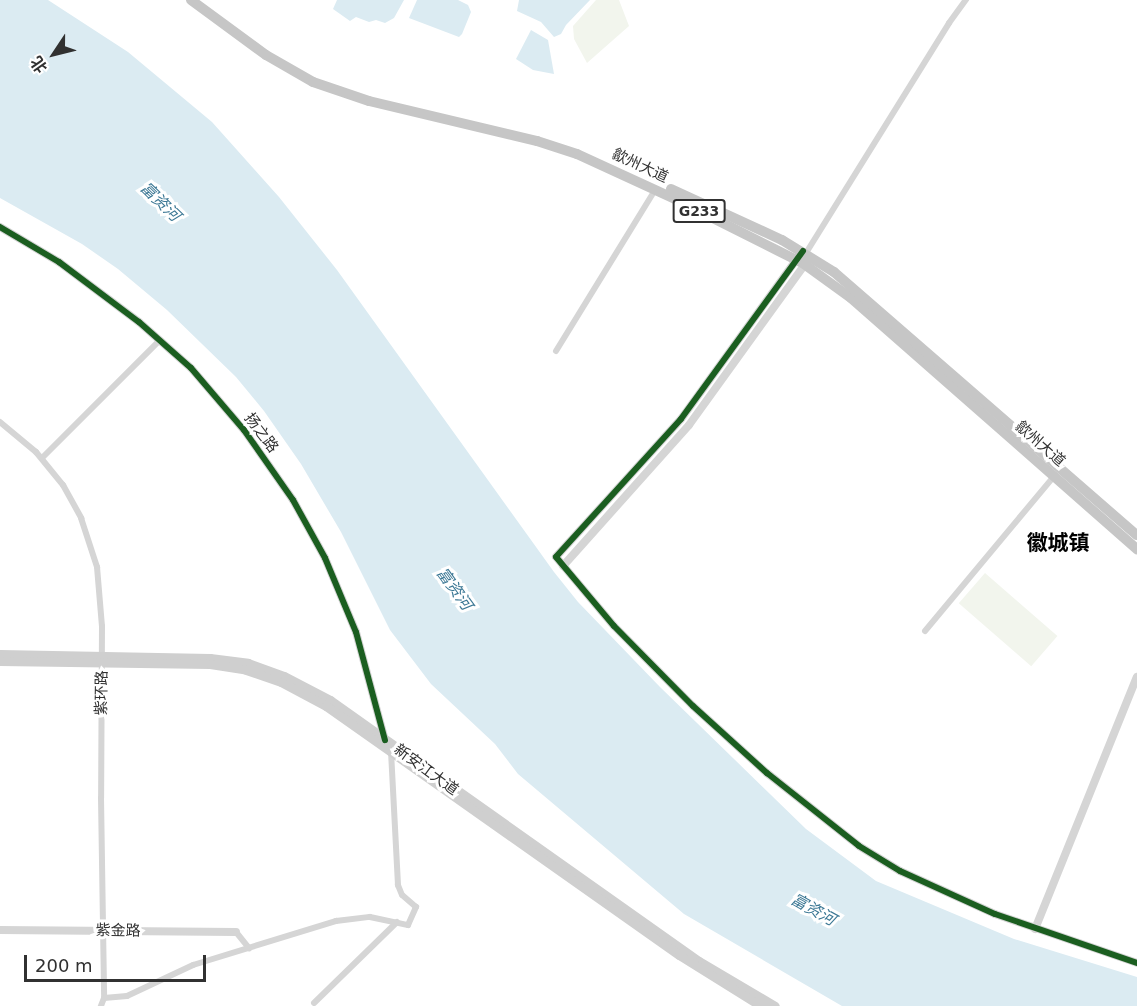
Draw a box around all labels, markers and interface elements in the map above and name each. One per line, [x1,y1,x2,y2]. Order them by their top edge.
north arrow [24,24,84,84]
text: 北 [26,53,51,77]
street label: 歙州大道 [609,145,671,187]
water label: 富资河 [136,178,184,226]
road number: G233 [672,200,726,222]
street label: 扬之路 [240,410,282,456]
street label: 歙州大道 [1011,418,1069,470]
district label: 徽城镇 [1027,530,1089,556]
water label: 富资河 [432,564,476,614]
street label: 紫环路 [93,670,111,716]
street label: 新安江大道 [390,741,462,799]
water label: 富资河 [787,890,839,930]
street label: 紫金路 [95,922,141,940]
scale bar [27,943,208,981]
text: 200 m [35,955,93,976]

